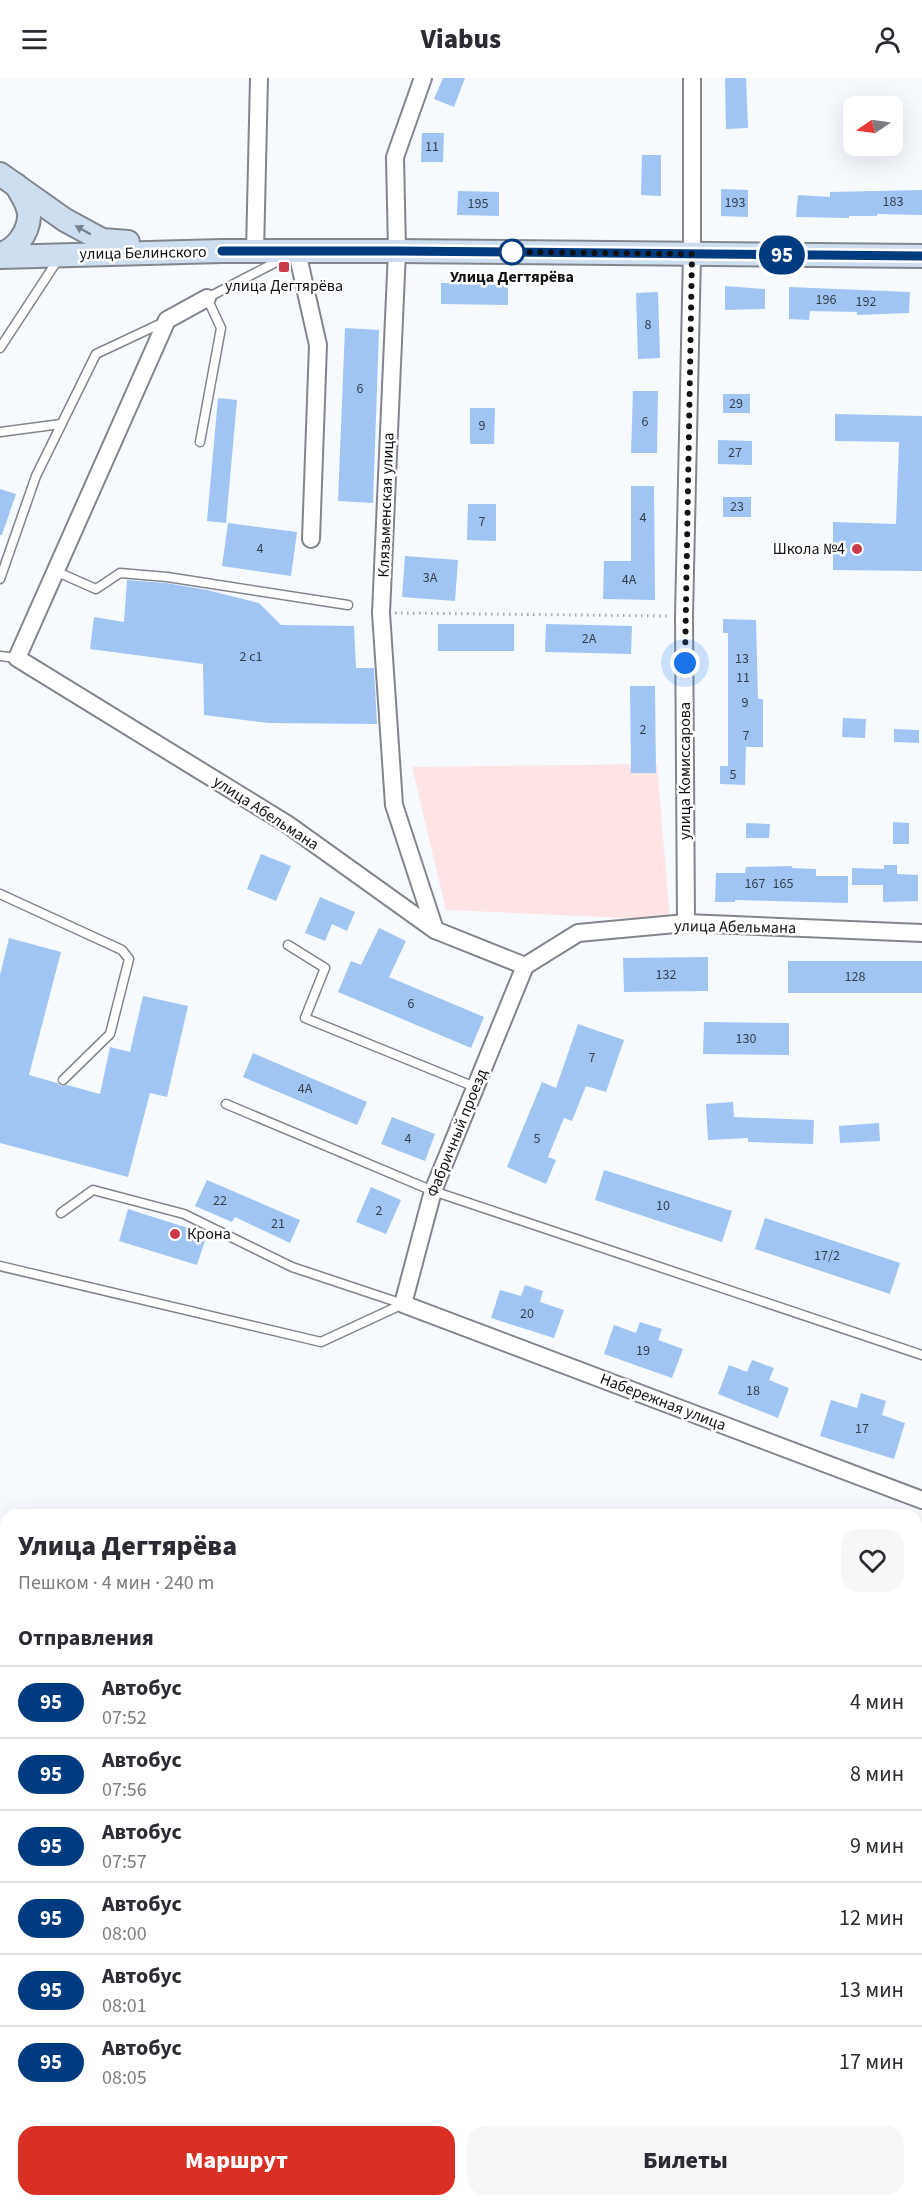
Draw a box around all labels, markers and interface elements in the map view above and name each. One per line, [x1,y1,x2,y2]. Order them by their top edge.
text: Viabus [421,20,501,59]
icon: menu [18,23,51,56]
icon: person [871,23,904,56]
north arrow [843,96,903,156]
map controls [843,96,903,156]
house number: 11 [425,137,439,157]
house number: 183 [883,192,903,212]
house number: 193 [725,193,745,213]
house number: 195 [468,194,488,214]
one-way arrow [75,224,91,235]
line badge: 95 [755,236,809,274]
marker: Улица Дегтярёва [499,239,525,265]
text: 95 [771,240,793,270]
street label: улица Белинского [79,241,207,265]
marker: улица Дегтярёва [277,260,291,274]
place label: Улица Дегтярёва [450,266,574,288]
place label: улица Дегтярёва [225,275,343,297]
house number: 196 [816,290,836,310]
house number: 192 [856,292,876,312]
house number: 8 [645,315,652,335]
house number: 6 [357,379,364,399]
house number: 29 [729,394,743,414]
house number: 6 [642,412,649,432]
house number: 9 [479,416,486,436]
street label: Клязьменская улица [372,432,400,578]
house number: 27 [728,443,742,463]
house number: 23 [730,497,744,517]
house number: 4 [640,508,647,528]
house number: 7 [479,512,486,532]
place label: Школа №4 [773,538,845,560]
house number: 4 [257,539,264,559]
marker: Школа №4 [850,542,864,556]
house number: 3А [423,568,438,588]
house number: 4А [622,570,637,590]
house number: 2А [582,629,597,649]
house number: 2 с1 [239,647,263,667]
your location [670,648,700,678]
house number: 13 [735,649,749,669]
house number: 11 [736,668,750,688]
house number: 9 [742,693,749,713]
street label: улица Комиссарова [674,702,696,840]
house number: 2 [640,720,647,740]
house number: 7 [743,726,750,746]
house number: 5 [730,765,737,785]
street label: улица Абельмана [209,771,323,855]
house number: 167 [745,874,765,894]
house number: 165 [773,874,793,894]
street label: улица Абельмана [674,915,796,939]
house number: 132 [656,965,676,985]
house number: 128 [845,967,865,987]
house number: 6 [408,994,415,1014]
house number: 130 [736,1029,756,1049]
house number: 7 [589,1048,596,1068]
street label: Фабричный проезд [421,1065,493,1200]
house number: 4А [298,1079,313,1099]
house number: 4 [405,1129,412,1149]
house number: 5 [534,1129,541,1149]
house number: 22 [213,1191,227,1211]
house number: 10 [656,1196,670,1216]
house number: 2 [376,1201,383,1221]
house number: 21 [271,1214,285,1234]
place label: Крона [187,1223,231,1245]
marker: Крона [168,1227,182,1241]
house number: 17/2 [814,1246,840,1266]
house number: 20 [520,1304,534,1324]
house number: 19 [636,1341,650,1361]
street label: Набережная улица [597,1368,729,1436]
house number: 18 [746,1381,760,1401]
house number: 17 [855,1419,869,1439]
text: Улица Дегтярёва [18,1526,237,1566]
button: heart [841,1529,904,1592]
text: Пешком · 4 мин · 240 m [18,1569,214,1597]
text: Отправления [18,1622,154,1654]
text: Автобус [102,1672,182,1704]
text: 4 мин [850,1686,904,1718]
text: 95 [40,1687,62,1717]
text: 07:52 [102,1704,147,1732]
text: Автобус [102,1744,182,1776]
text: 8 мин [850,1758,904,1790]
text: 95 [40,1759,62,1789]
text: 07:56 [102,1776,147,1804]
text: Автобус [102,1816,182,1848]
text: 9 мин [850,1830,904,1862]
text: 95 [40,1831,62,1861]
text: 07:57 [102,1848,147,1876]
text: Автобус [102,1888,182,1920]
text: 12 мин [839,1902,904,1934]
text: 95 [40,1903,62,1933]
text: 08:00 [102,1920,147,1948]
text: Автобус [102,1960,182,1992]
text: 13 мин [839,1974,904,2006]
text: 95 [40,1975,62,2005]
text: 08:01 [102,1992,147,2020]
text: Автобус [102,2032,182,2064]
text: 17 мин [839,2046,904,2078]
text: 95 [40,2047,62,2077]
text: 08:05 [102,2064,147,2092]
button: Маршрут [18,2126,455,2195]
button: Билеты [467,2126,904,2195]

